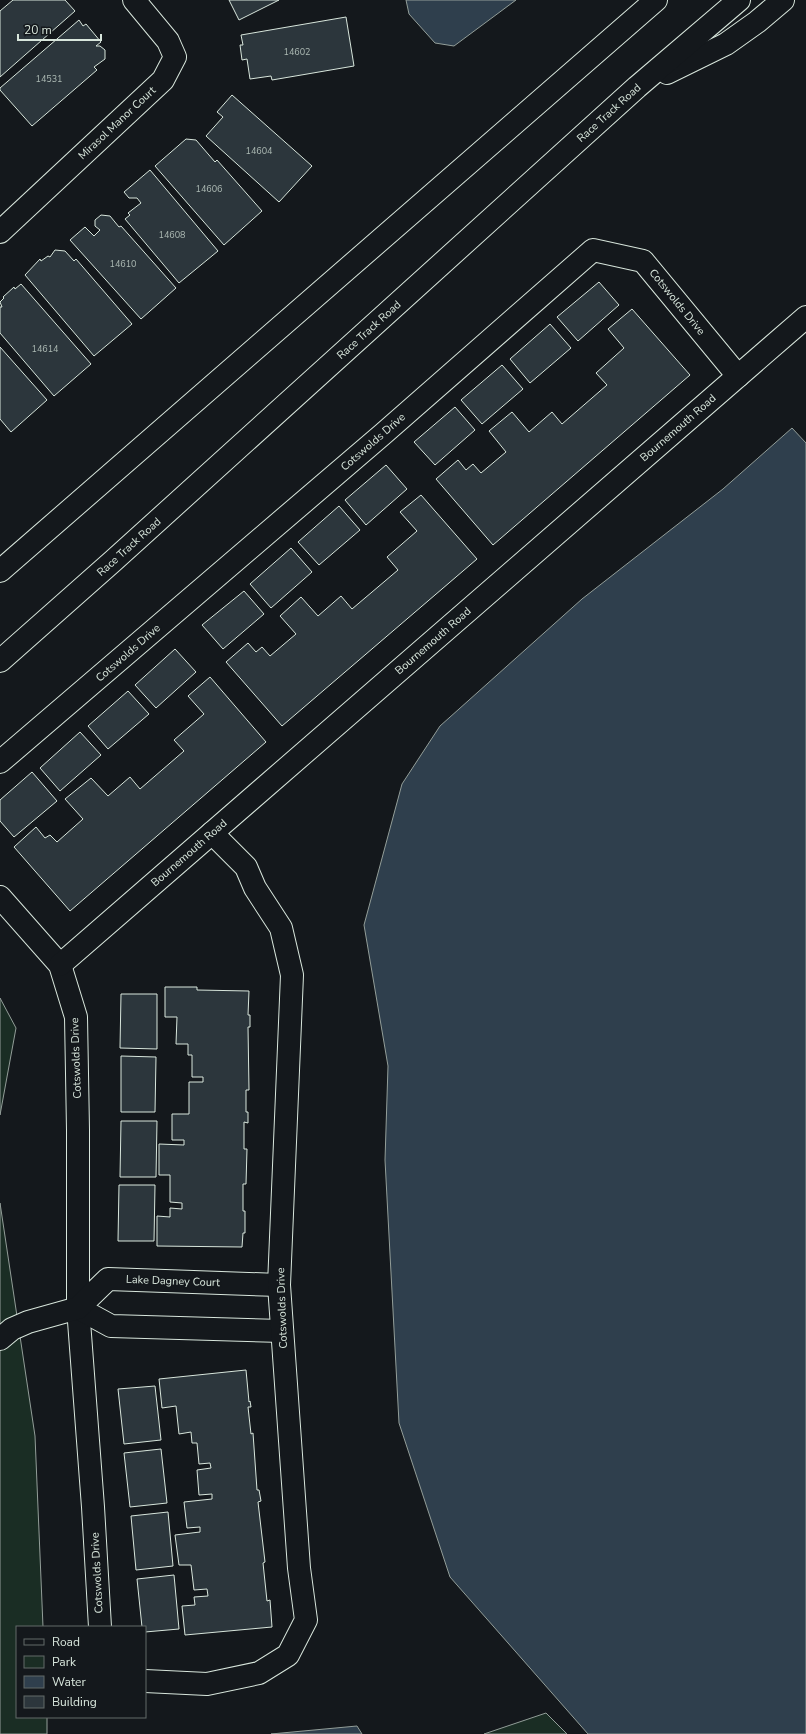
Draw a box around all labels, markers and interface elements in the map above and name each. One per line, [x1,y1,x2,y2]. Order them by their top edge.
scale bar [18,16,101,42]
text: 20 m [24,22,52,38]
house number: 14602 [283,46,311,58]
house number: 14531 [35,73,63,85]
street label: Race Track Road [574,80,644,146]
street label: Mirasol Manor Court [75,83,159,163]
house number: 14604 [245,145,273,157]
house number: 14606 [195,183,223,195]
house number: 14608 [158,229,186,241]
house number: 14610 [109,258,137,270]
street label: Cotswolds Drive [646,266,708,338]
street label: Race Track Road [334,297,404,363]
house number: 14614 [31,343,59,355]
street label: Bournemouth Road [637,391,719,465]
street label: Cotswolds Drive [337,410,409,474]
street label: Race Track Road [94,514,164,580]
street label: Bournemouth Road [392,604,474,678]
street label: Cotswolds Drive [92,621,164,685]
street label: Bournemouth Road [148,816,230,890]
street label: Cotswolds Drive [67,1017,85,1099]
street label: Cotswolds Drive [273,1267,291,1349]
street label: Lake Dagney Court [126,1272,220,1290]
street label: Cotswolds Drive [87,1532,107,1614]
legend [16,1626,146,1718]
text: Road [52,1634,80,1650]
text: Park [52,1654,77,1670]
text: Water [52,1674,86,1690]
text: Building [52,1694,97,1710]

